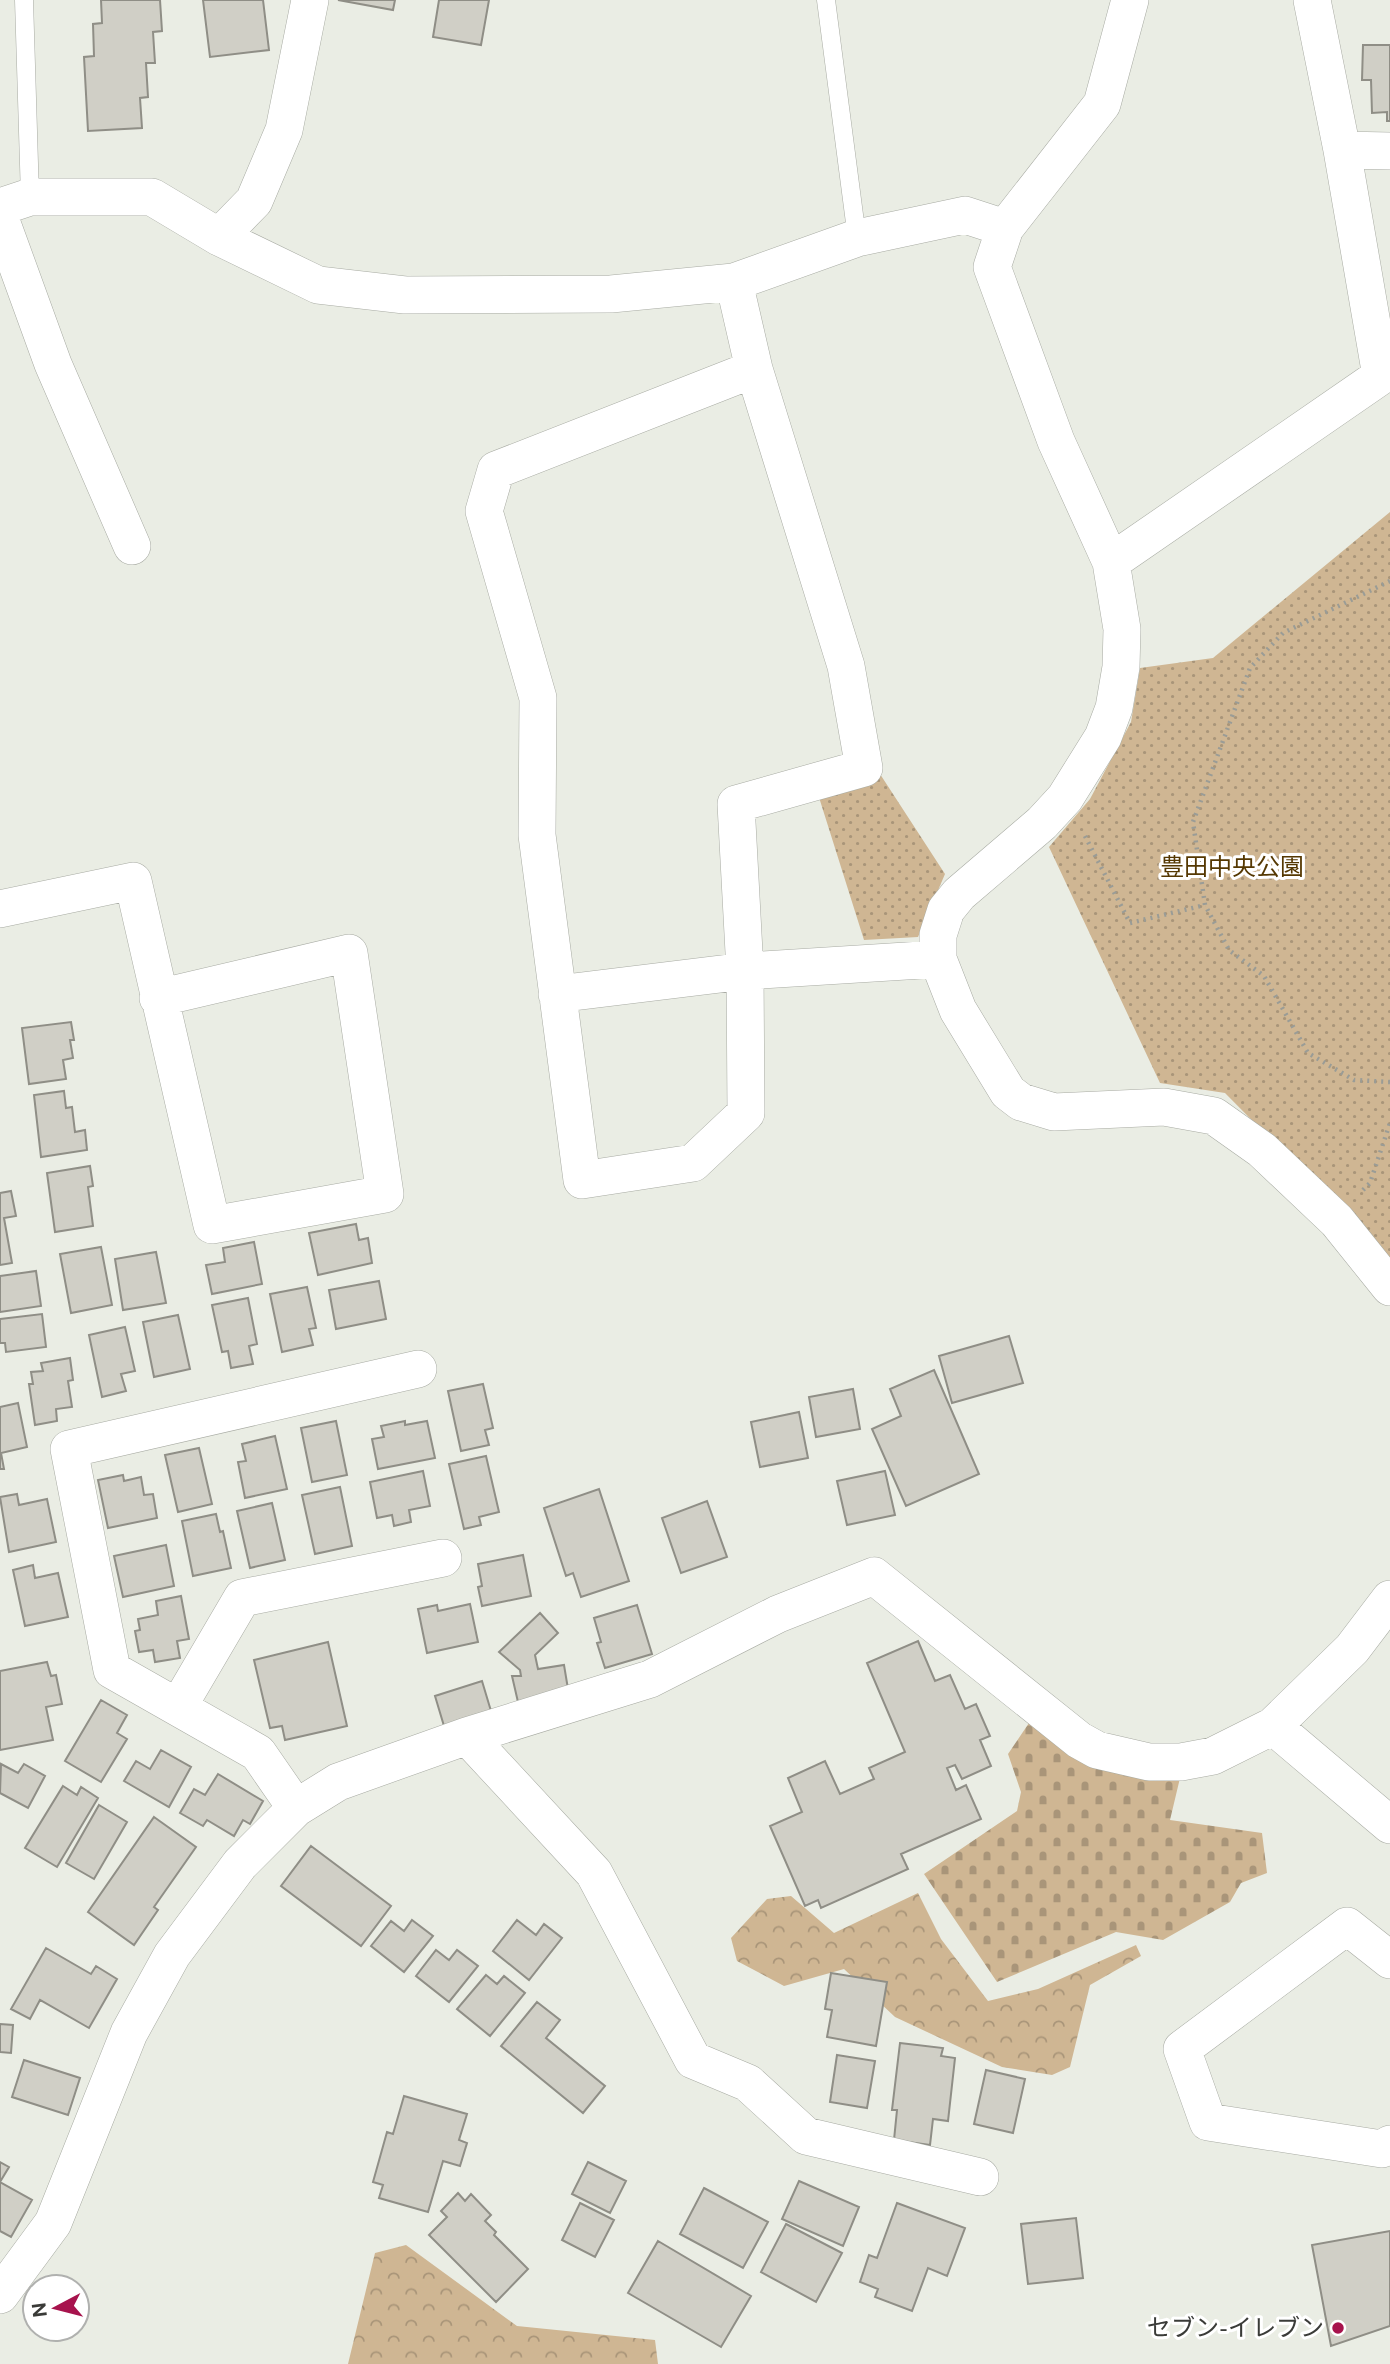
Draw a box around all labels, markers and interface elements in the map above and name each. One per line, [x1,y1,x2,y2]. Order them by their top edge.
park label: 豊田中央公園 [1160,852,1304,880]
north arrow [21,2273,91,2343]
text: N [27,2301,51,2319]
place label: セブン-イレブン [1147,2313,1324,2341]
marker: セブン-イレブン [1330,2320,1346,2336]

